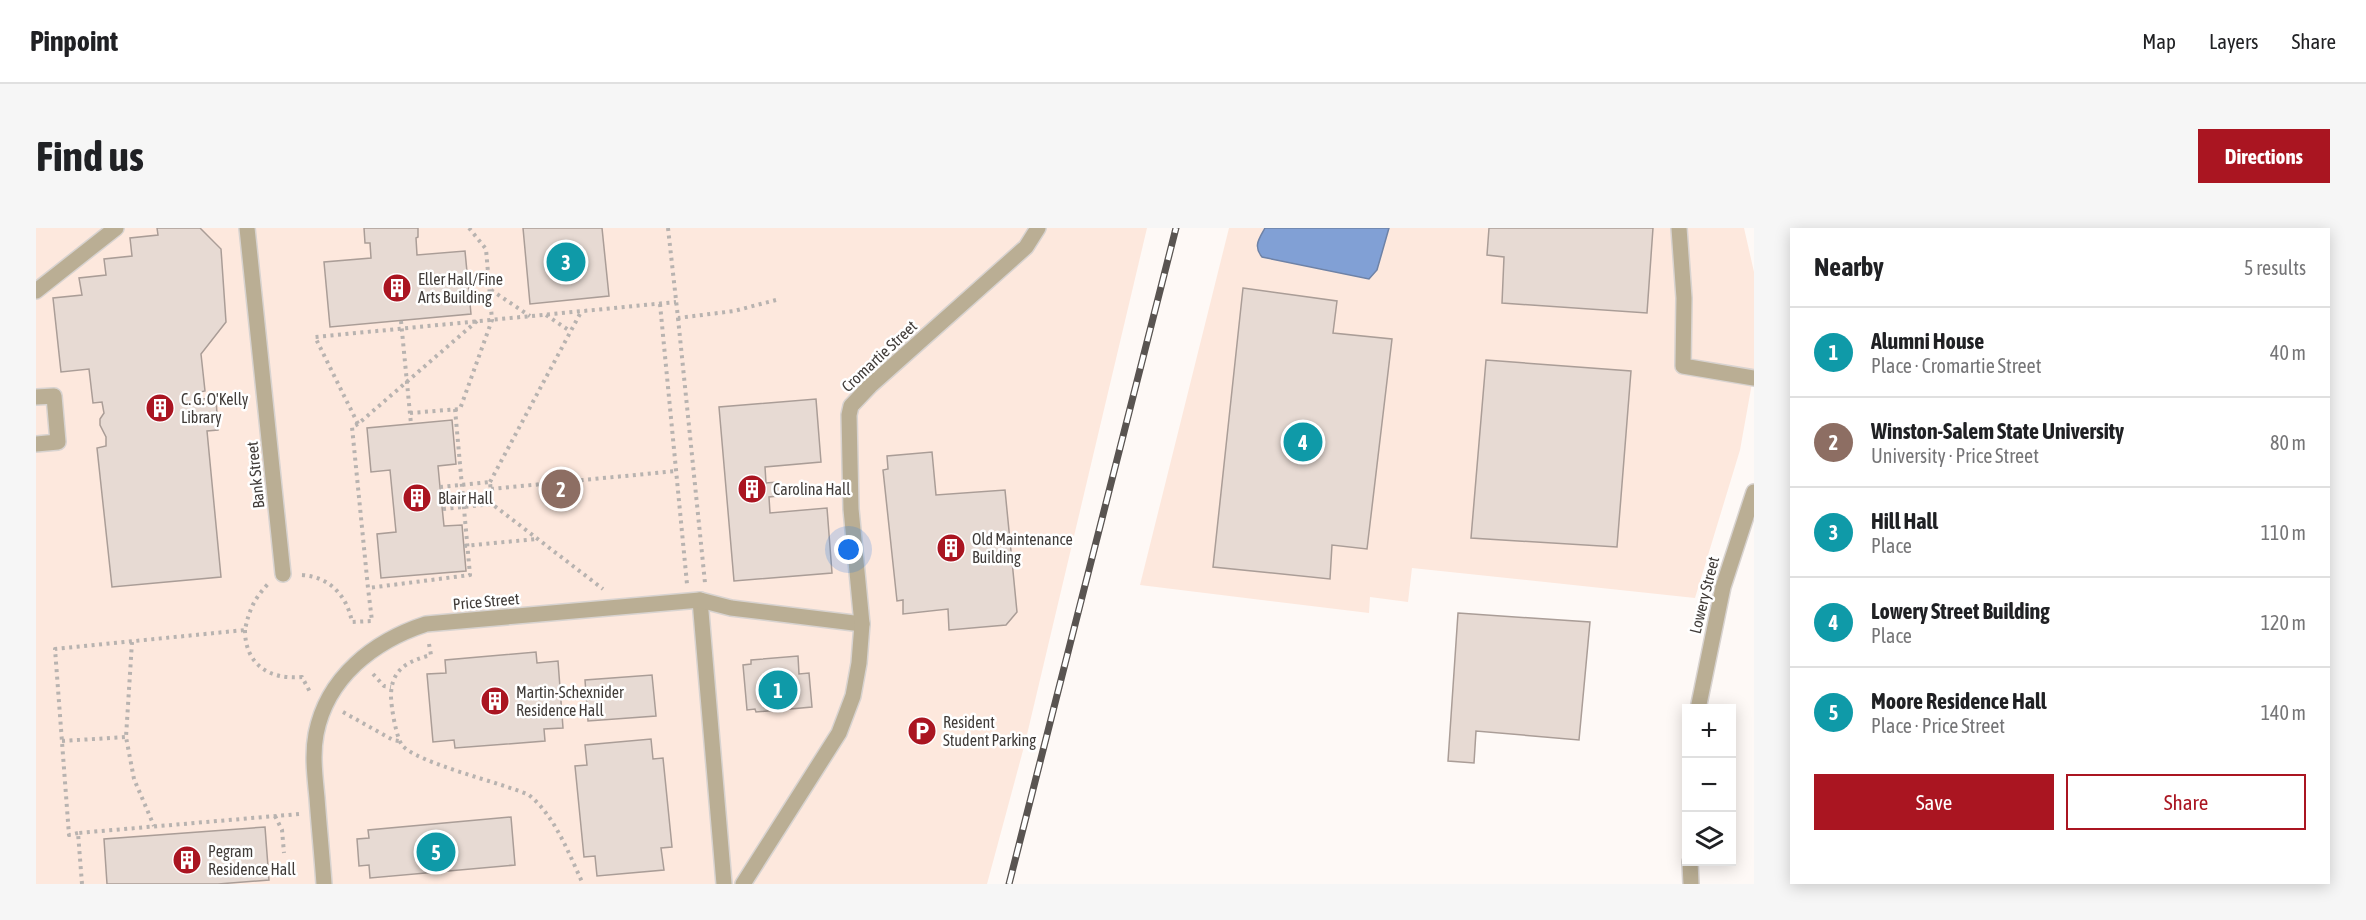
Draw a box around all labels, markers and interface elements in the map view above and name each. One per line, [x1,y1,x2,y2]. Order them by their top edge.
text: Pinpoint [30,25,118,57]
text: Map [2142,29,2176,53]
text: Layers [2209,29,2259,53]
text: Share [2292,29,2336,53]
button: Directions [2198,129,2330,183]
text: Find us [36,132,144,180]
pin: 3 [546,240,586,285]
text: Nearby [1814,252,1884,282]
text: 5 results [2244,256,2306,279]
place label: Eller Hall/Fine Arts Building [418,270,503,307]
building icon: Eller Hall/Fine Arts Building [381,272,413,304]
street label: Cromartie Street [838,316,920,395]
text: Alumni House [1871,328,1984,354]
text: 1 [1829,341,1838,364]
text: 40 m [2270,341,2306,364]
text: Place · Cromartie Street [1871,354,2041,377]
place label: C. G. O'Kelly Library [181,390,249,427]
building icon: C. G. O'Kelly Library [144,392,176,424]
text: Winston-Salem State University [1871,418,2124,444]
pin: 4 [1284,420,1322,464]
text: 2 [1829,431,1838,454]
text: 80 m [2270,431,2306,454]
street label: Bank Street [243,440,267,509]
text: University · Price Street [1871,444,2039,467]
pin: 2 [542,466,580,512]
building icon: Carolina Hall [736,473,768,505]
place label: Carolina Hall [773,480,851,498]
building icon: Blair Hall [401,482,433,514]
place label: Blair Hall [438,489,494,507]
text: Hill Hall [1871,508,1938,534]
text: 3 [1829,521,1838,544]
text: 110 m [2261,521,2306,544]
place label: Old Maintenance Building [972,530,1073,567]
building icon: Old Maintenance Building [935,532,967,564]
text: Place [1871,534,1912,557]
your location [834,535,863,564]
street label: Lowery Street [1686,554,1723,636]
street label: Price Street [452,589,520,613]
text: Lowery Street Building [1871,598,2050,624]
text: 4 [1829,611,1838,634]
text: 120 m [2261,611,2306,634]
text: Place [1871,624,1912,647]
pin: 1 [758,668,798,712]
place label: Martin-Schexnider Residence Hall [516,683,624,719]
building icon: Martin-Schexnider Residence Hall [479,685,511,717]
text: Moore Residence Hall [1871,688,2047,714]
text: 5 [1829,701,1838,724]
text: 140 m [2261,701,2306,724]
map controls [1682,704,1736,866]
button: + [1682,704,1736,758]
place label: Resident Student Parking [943,713,1036,750]
text: Place · Price Street [1871,714,2005,737]
parking icon: Resident Student Parking [906,715,938,747]
button: − [1682,758,1736,812]
button: Save [1814,774,2054,830]
button: Share [2066,774,2306,830]
button: layers [1682,812,1736,866]
pin: 5 [416,830,456,874]
place label: Pegram Residence Hall [208,842,297,878]
building icon: Pegram Residence Hall [171,844,203,876]

